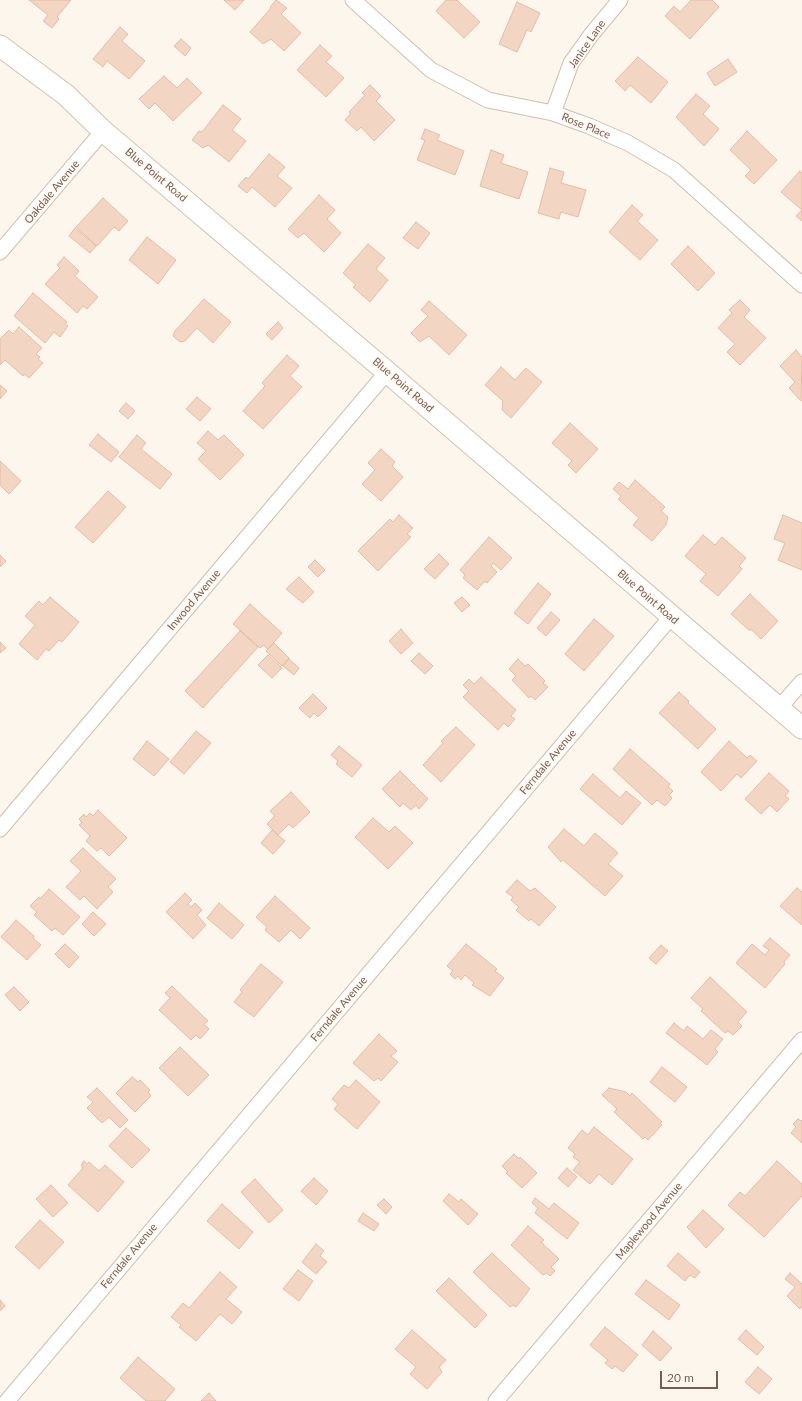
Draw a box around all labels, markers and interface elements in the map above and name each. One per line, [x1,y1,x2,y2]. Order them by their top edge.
street label: Janice Lane [566,17,608,71]
street label: Rose Place [560,110,612,142]
street label: Blue Point Road [122,145,190,205]
street label: Oakdale Avenue [22,158,82,226]
street label: Blue Point Road [370,355,436,415]
street label: Inwood Avenue [165,567,223,633]
street label: Blue Point Road [615,567,681,627]
street label: Ferndale Avenue [517,727,579,797]
street label: Ferndale Avenue [308,974,370,1044]
street label: Maplewood Avenue [613,1180,685,1262]
street label: Ferndale Avenue [98,1221,160,1291]
scale bar [662,1363,720,1389]
text: 20 m [667,1370,694,1385]

